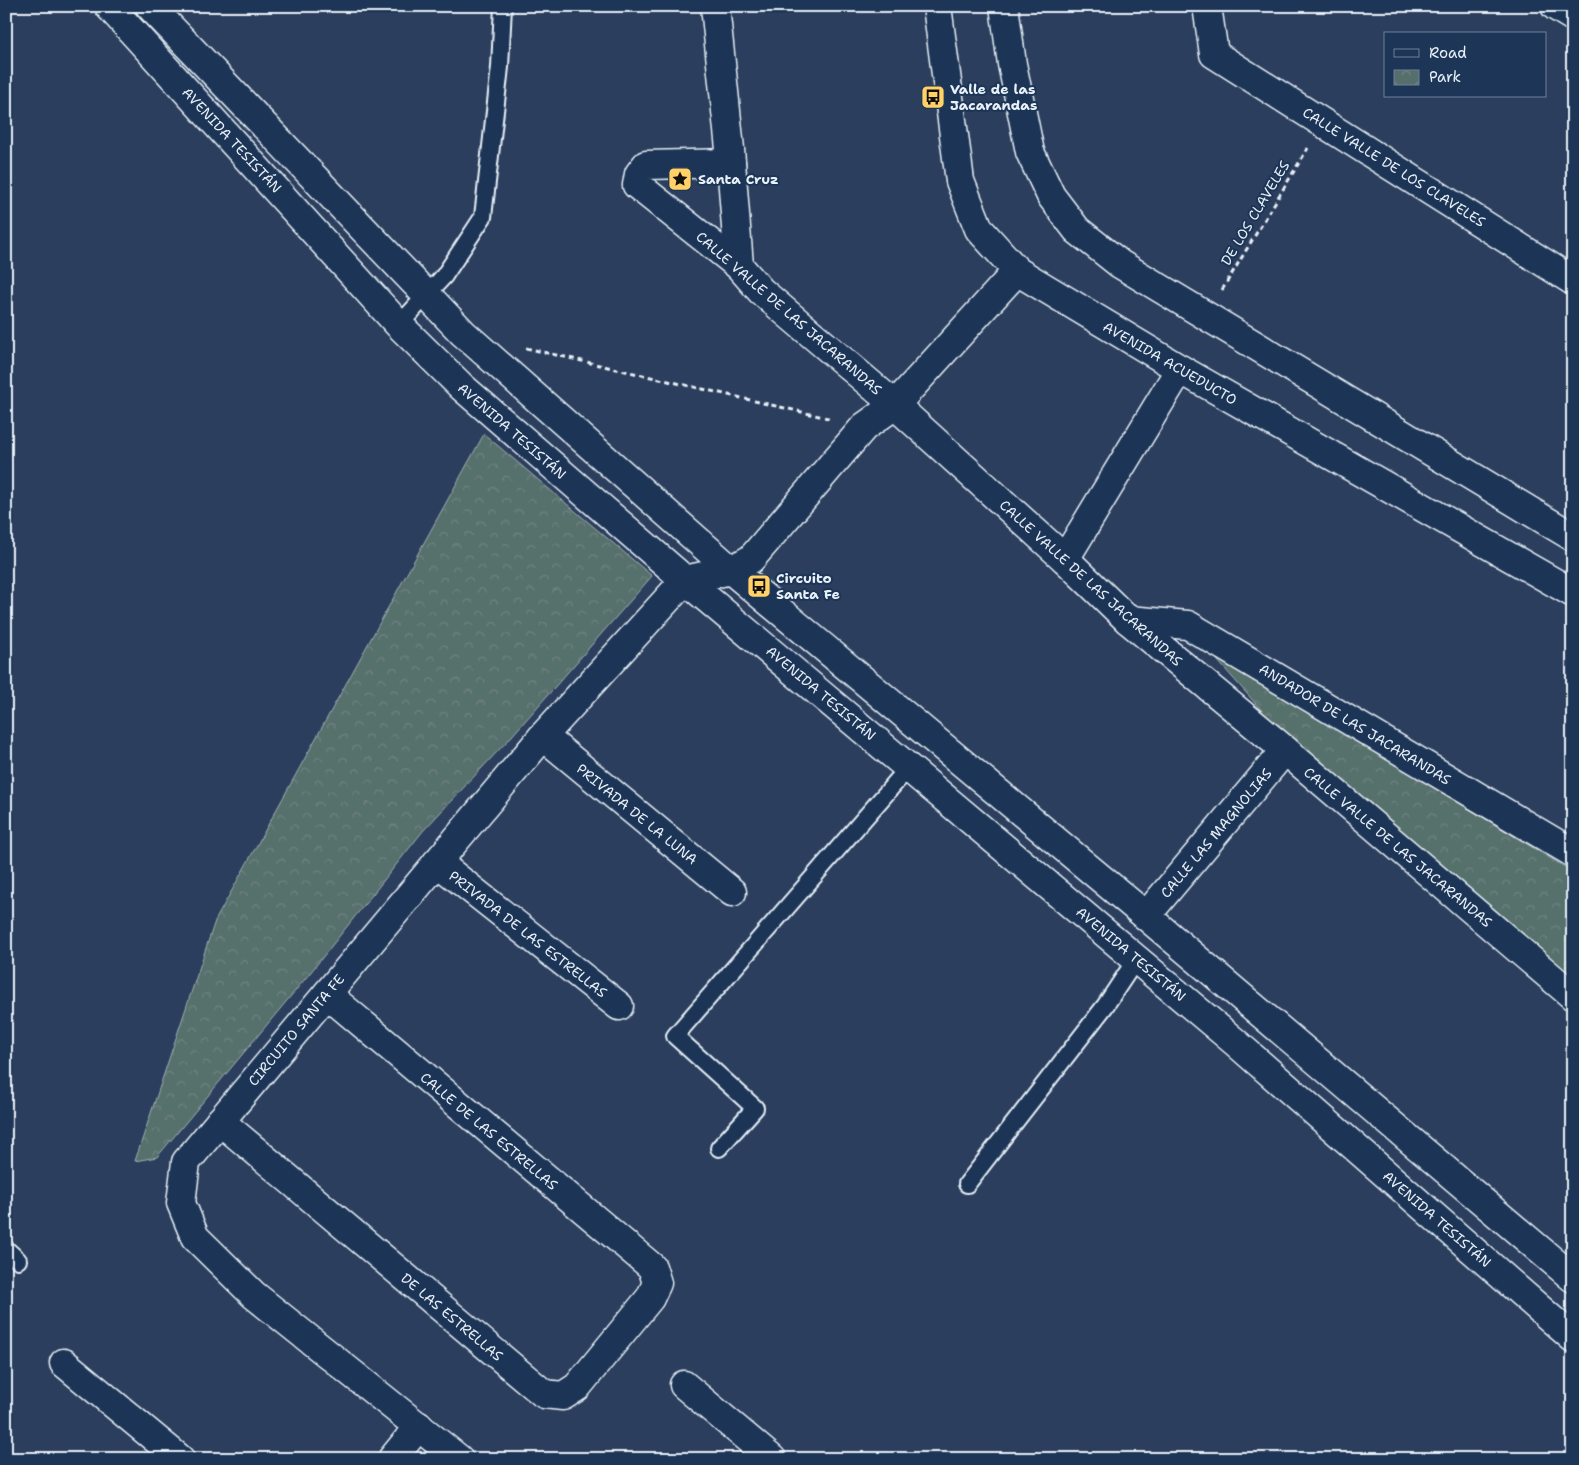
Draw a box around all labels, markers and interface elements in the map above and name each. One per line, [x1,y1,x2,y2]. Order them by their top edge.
legend [1384,32,1546,98]
text: Road [1429,43,1467,63]
text: Park [1429,67,1461,87]
place label: Valle de las Jacarandas [950,80,1037,114]
street label: AVENIDA TESISTÁN [178,83,286,197]
bus stop icon: Valle de las Jacarandas [920,84,946,110]
street label: CALLE VALLE DE LOS CLAVELES [1299,103,1489,231]
street label: DE LOS CLAVELES [1217,157,1293,269]
place icon: Santa Cruz [667,166,693,192]
place label: Santa Cruz [698,170,779,188]
street label: CALLE VALLE DE LAS JACARANDAS [692,227,886,399]
street label: AVENIDA ACUEDUCTO [1100,317,1240,409]
street label: AVENIDA TESISTÁN [454,379,570,483]
street label: CALLE VALLE DE LAS JACARANDAS [996,496,1186,670]
place label: Circuito Santa Fe [776,569,840,603]
bus stop icon: Circuito Santa Fe [746,573,772,599]
street label: AVENIDA TESISTÁN [762,642,880,744]
street label: ANDADOR DE LAS JACARANDAS [1256,659,1454,789]
street label: PRIVADA DE LA LUNA [573,760,701,868]
street label: CALLE VALLE DE LAS JACARANDAS [1300,763,1496,931]
street label: CALLE LAS MAGNOLIAS [1156,764,1276,901]
street label: PRIVADA DE LAS ESTRELLAS [445,867,611,1002]
street label: AVENIDA TESISTÁN [1072,903,1190,1005]
street label: CIRCUITO SANTA FE [244,970,348,1090]
street label: CALLE DE LAS ESTRELLAS [417,1068,562,1194]
street label: AVENIDA TESISTÁN [1379,1167,1495,1271]
street label: DE LAS ESTRELLAS [397,1269,507,1365]

